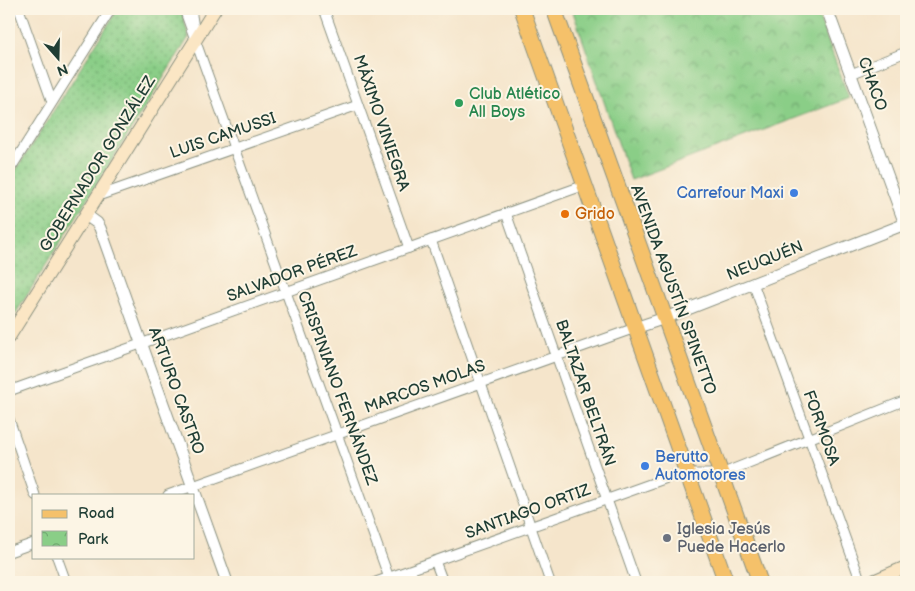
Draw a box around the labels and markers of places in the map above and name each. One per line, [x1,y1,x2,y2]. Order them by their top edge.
place label: Club Atlético All Boys [469,85,560,122]
marker: Club Atlético All Boys [453,97,465,109]
place label: Carrefour Maxi [676,184,784,203]
marker: Carrefour Maxi [788,187,800,199]
place label: Grido [575,205,615,224]
marker: Grido [559,208,571,220]
place label: Berutto Automotores [655,448,746,485]
marker: Berutto Automotores [639,460,651,472]
place label: Iglesia Jesús Puede Hacerlo [677,520,786,557]
marker: Iglesia Jesús Puede Hacerlo [661,532,673,544]

